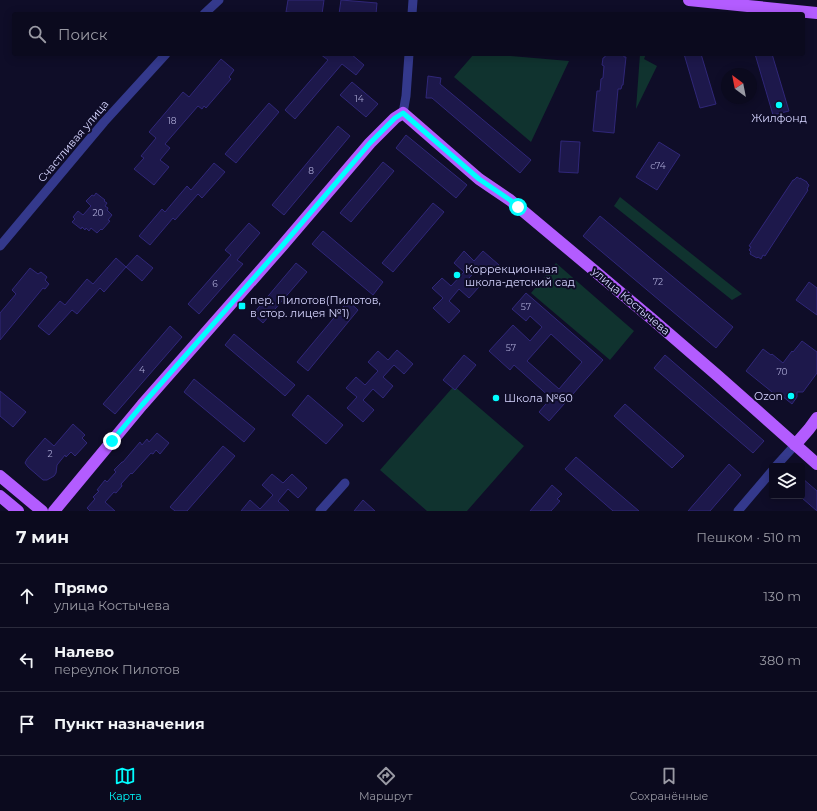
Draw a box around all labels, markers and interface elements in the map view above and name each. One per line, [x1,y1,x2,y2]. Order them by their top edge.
search box [12,12,805,56]
icon: search [26,23,48,45]
text: Поиск [58,25,107,44]
north arrow [721,68,757,104]
house number: 14 [354,93,364,104]
street label: Счастливая улица [34,97,112,185]
marker: Жилфонд [774,100,784,110]
place label: Жилфонд [751,111,807,125]
house number: 18 [168,115,177,126]
house number: с74 [650,160,666,171]
house number: 8 [308,165,314,176]
route start [509,198,527,216]
house number: 20 [92,207,104,218]
place label: Коррекционная школа-детский сад [465,262,575,289]
street label: улица Костычева [588,263,673,338]
marker: Коррекционная школа-детский сад [452,270,462,280]
house number: 72 [653,276,663,287]
house number: 6 [212,278,218,289]
place label: пер. Пилотов(Пилотов, в стор. лицея №1) [250,293,381,320]
marker: пер. Пилотов(Пилотов, в стор. лицея №1) [237,301,247,311]
house number: 57 [521,301,531,312]
house number: 57 [506,342,516,353]
house number: 4 [139,364,145,375]
house number: 70 [776,366,788,377]
place label: Ozon [754,389,783,403]
place label: Школа №60 [504,391,573,405]
marker: Ozon [786,391,796,401]
marker: Школа №60 [491,393,501,403]
route end [103,432,121,450]
house number: 2 [47,448,53,459]
map controls [769,463,805,499]
button: layers [769,463,805,499]
text: 7 мин [16,527,69,547]
text: Пешком · 510 m [696,529,801,545]
text: Прямо [54,578,108,597]
icon: ahead [16,585,38,607]
text: 130 m [763,588,801,604]
text: улица Костычева [54,597,170,613]
text: Налево [54,642,114,661]
icon: left [16,649,38,671]
text: 380 m [760,652,801,668]
text: переулок Пилотов [54,661,180,677]
icon: arrive [16,713,38,735]
text: Пункт назначения [54,714,205,733]
tab: Карта [109,765,142,803]
tab: Маршрут [359,765,412,803]
tab: Сохранённые [630,765,708,803]

